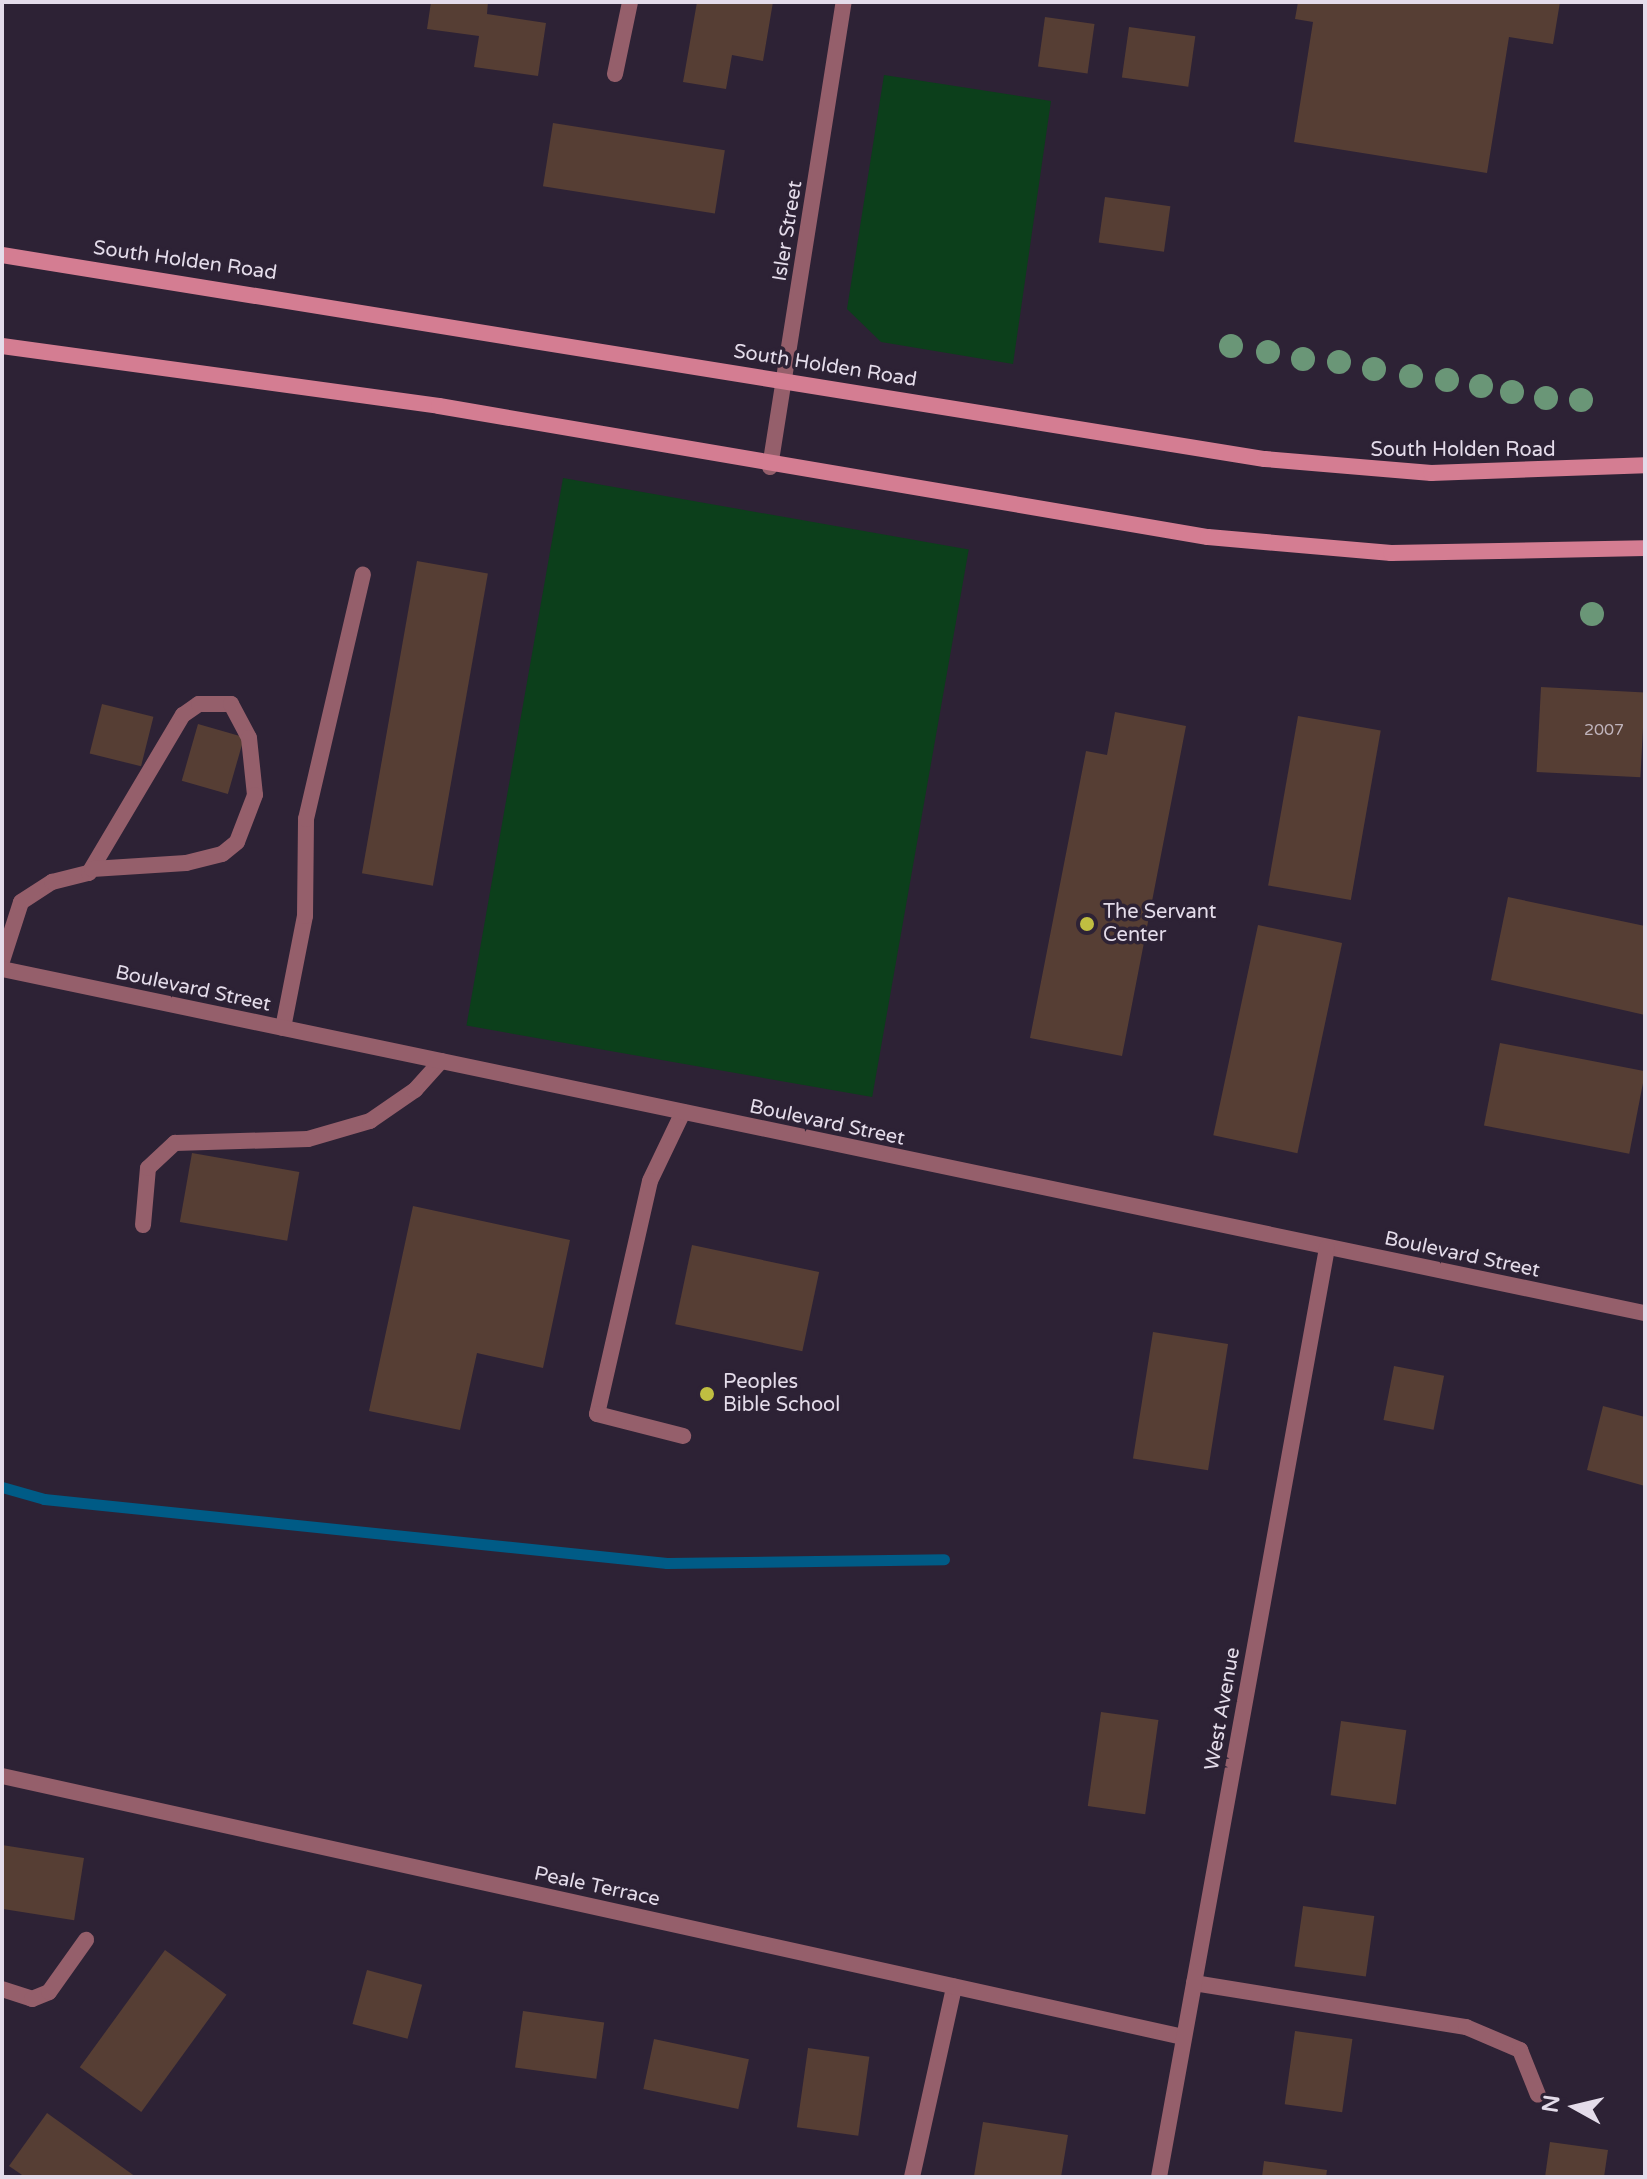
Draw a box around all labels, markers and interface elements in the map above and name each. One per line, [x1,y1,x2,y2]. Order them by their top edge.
street label: Isler Street [768,179,808,283]
street label: South Holden Road [92,236,278,286]
street label: South Holden Road [732,340,918,392]
street label: South Holden Road [1370,438,1556,462]
house number: 2007 [1584,720,1624,740]
place label: The Servant Center [1103,900,1216,947]
marker: The Servant Center [1078,915,1096,933]
street label: Boulevard Street [113,961,273,1017]
street label: Boulevard Street [747,1095,907,1151]
street label: Boulevard Street [1382,1227,1542,1283]
place label: Peoples Bible School [723,1370,840,1417]
marker: Peoples Bible School [698,1385,716,1403]
street label: West Avenue [1200,1646,1246,1772]
street label: Peale Terrace [532,1862,662,1912]
north arrow [1535,2067,1615,2147]
text: N [1537,2093,1565,2114]

